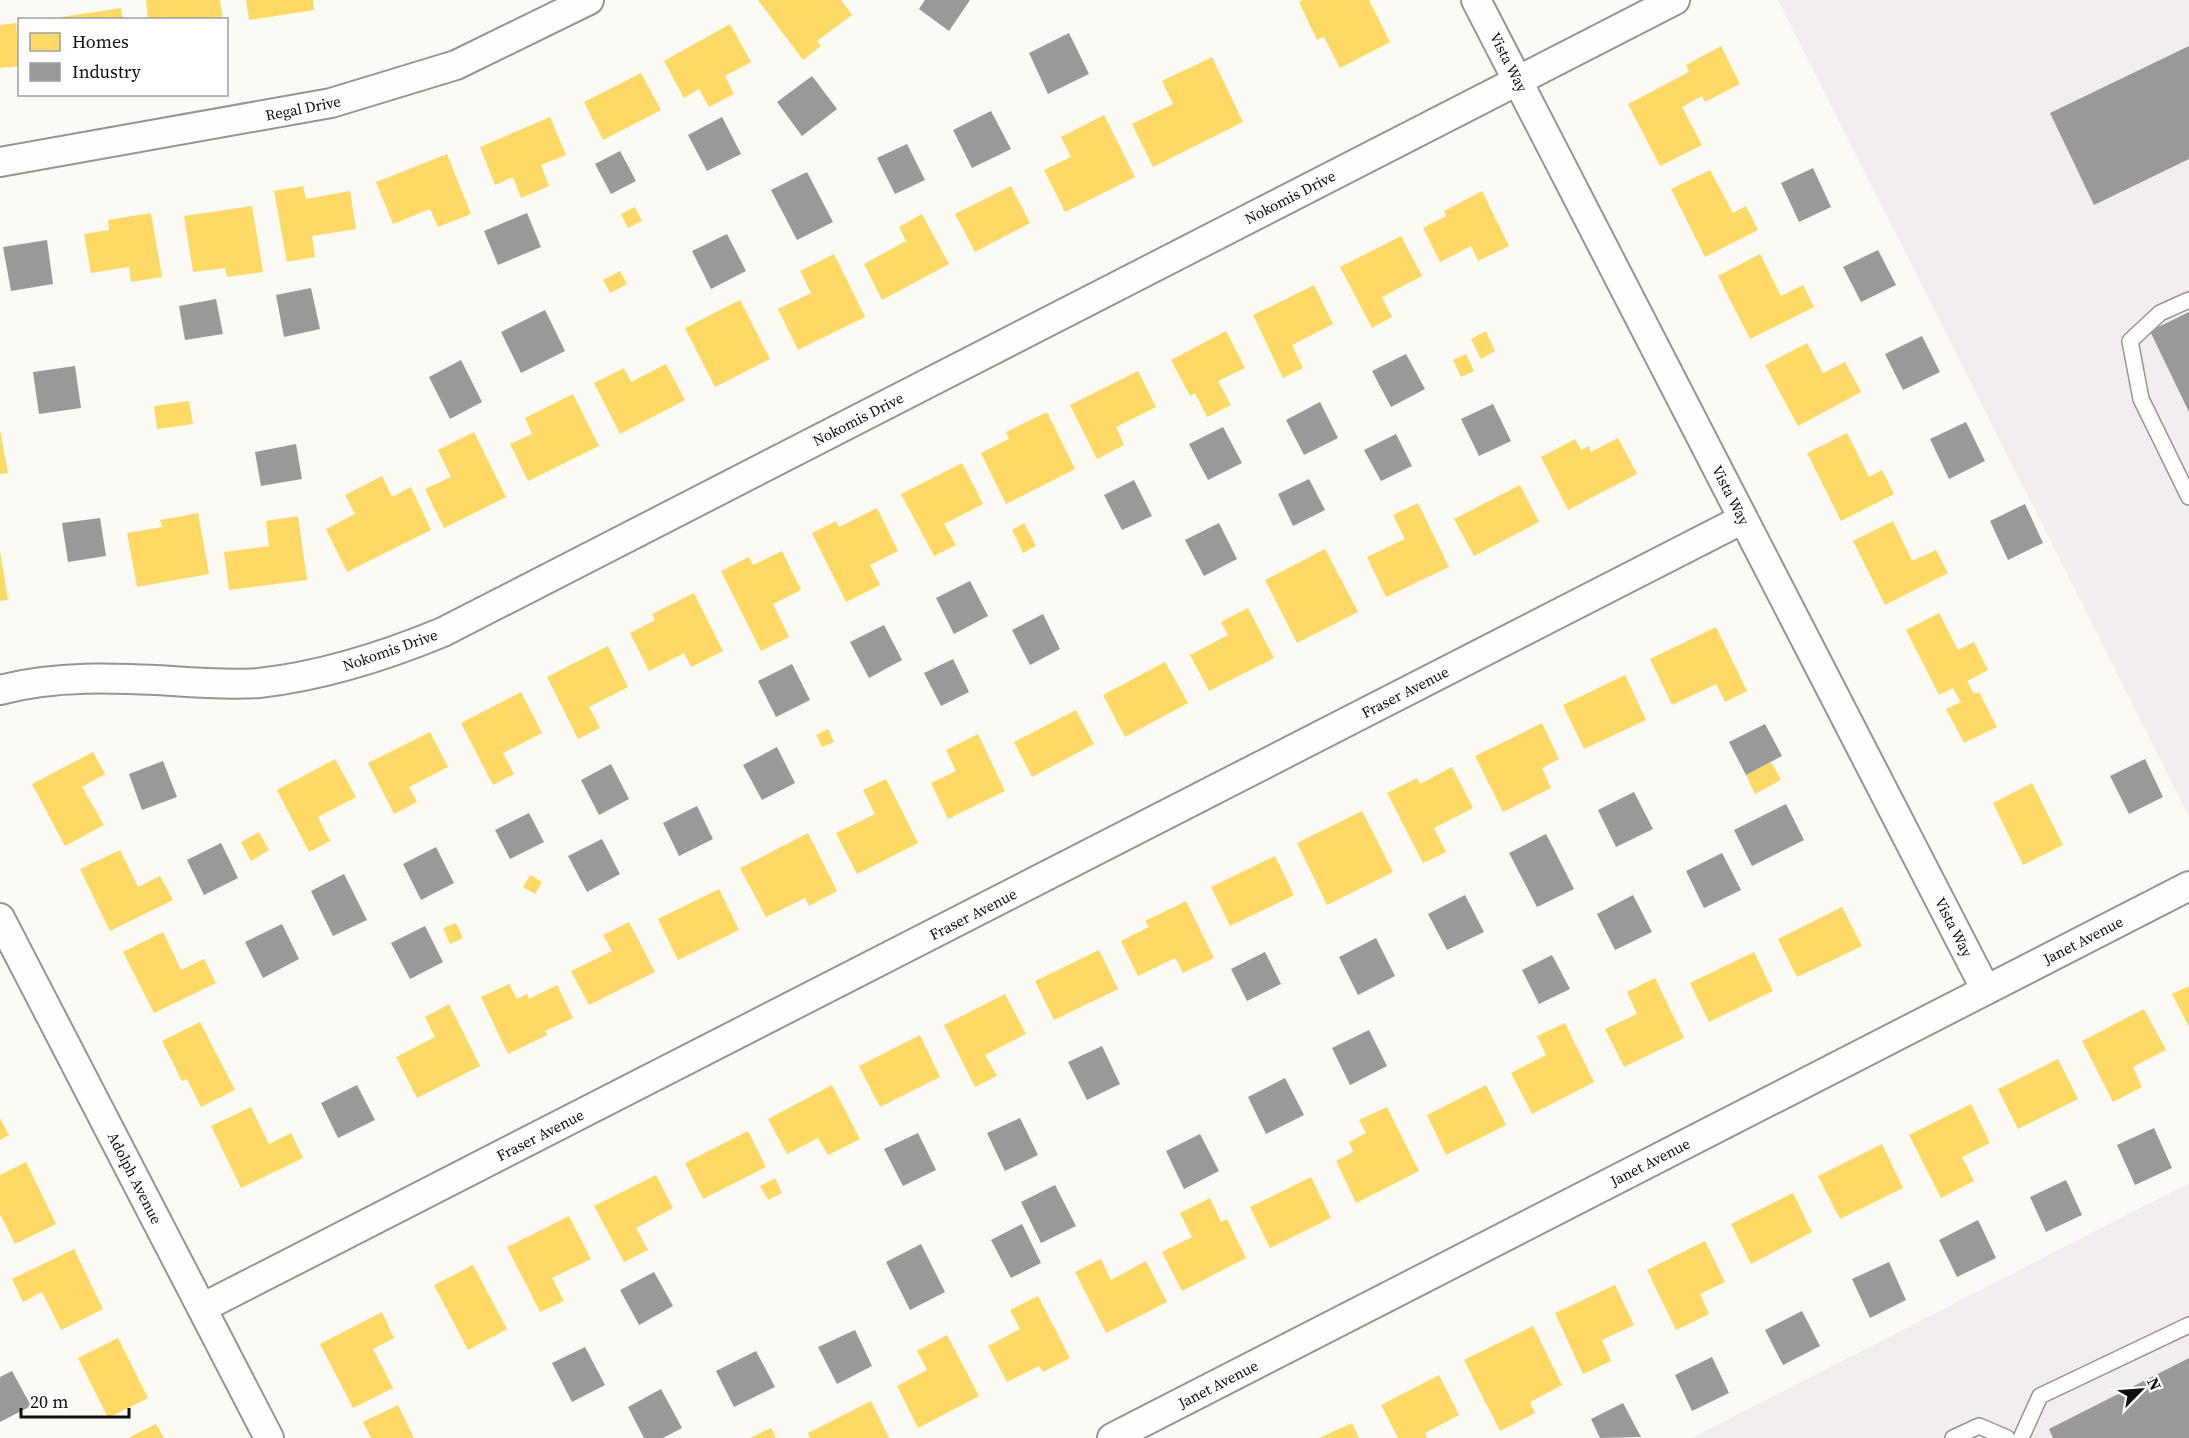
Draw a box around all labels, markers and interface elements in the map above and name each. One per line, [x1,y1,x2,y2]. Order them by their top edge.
legend [18,18,228,96]
street label: Vista Way [1485,28,1533,96]
text: Homes [72,29,129,54]
text: Industry [72,59,142,84]
street label: Regal Drive [263,90,343,126]
street label: Nokomis Drive [1241,165,1339,229]
street label: Nokomis Drive [809,387,907,451]
street label: Vista Way [1707,461,1755,529]
street label: Nokomis Drive [340,624,441,676]
street label: Fraser Avenue [1358,661,1453,723]
street label: Fraser Avenue [926,883,1021,945]
street label: Vista Way [1930,893,1978,961]
street label: Janet Avenue [2039,911,2127,970]
street label: Fraser Avenue [493,1104,588,1166]
street label: Adolph Avenue [103,1128,167,1228]
street label: Janet Avenue [1606,1133,1694,1192]
street label: Janet Avenue [1174,1355,1262,1414]
north arrow [2111,1360,2171,1420]
text: N [2142,1374,2167,1394]
scale bar [21,1381,129,1419]
text: 20 m [30,1389,68,1414]

